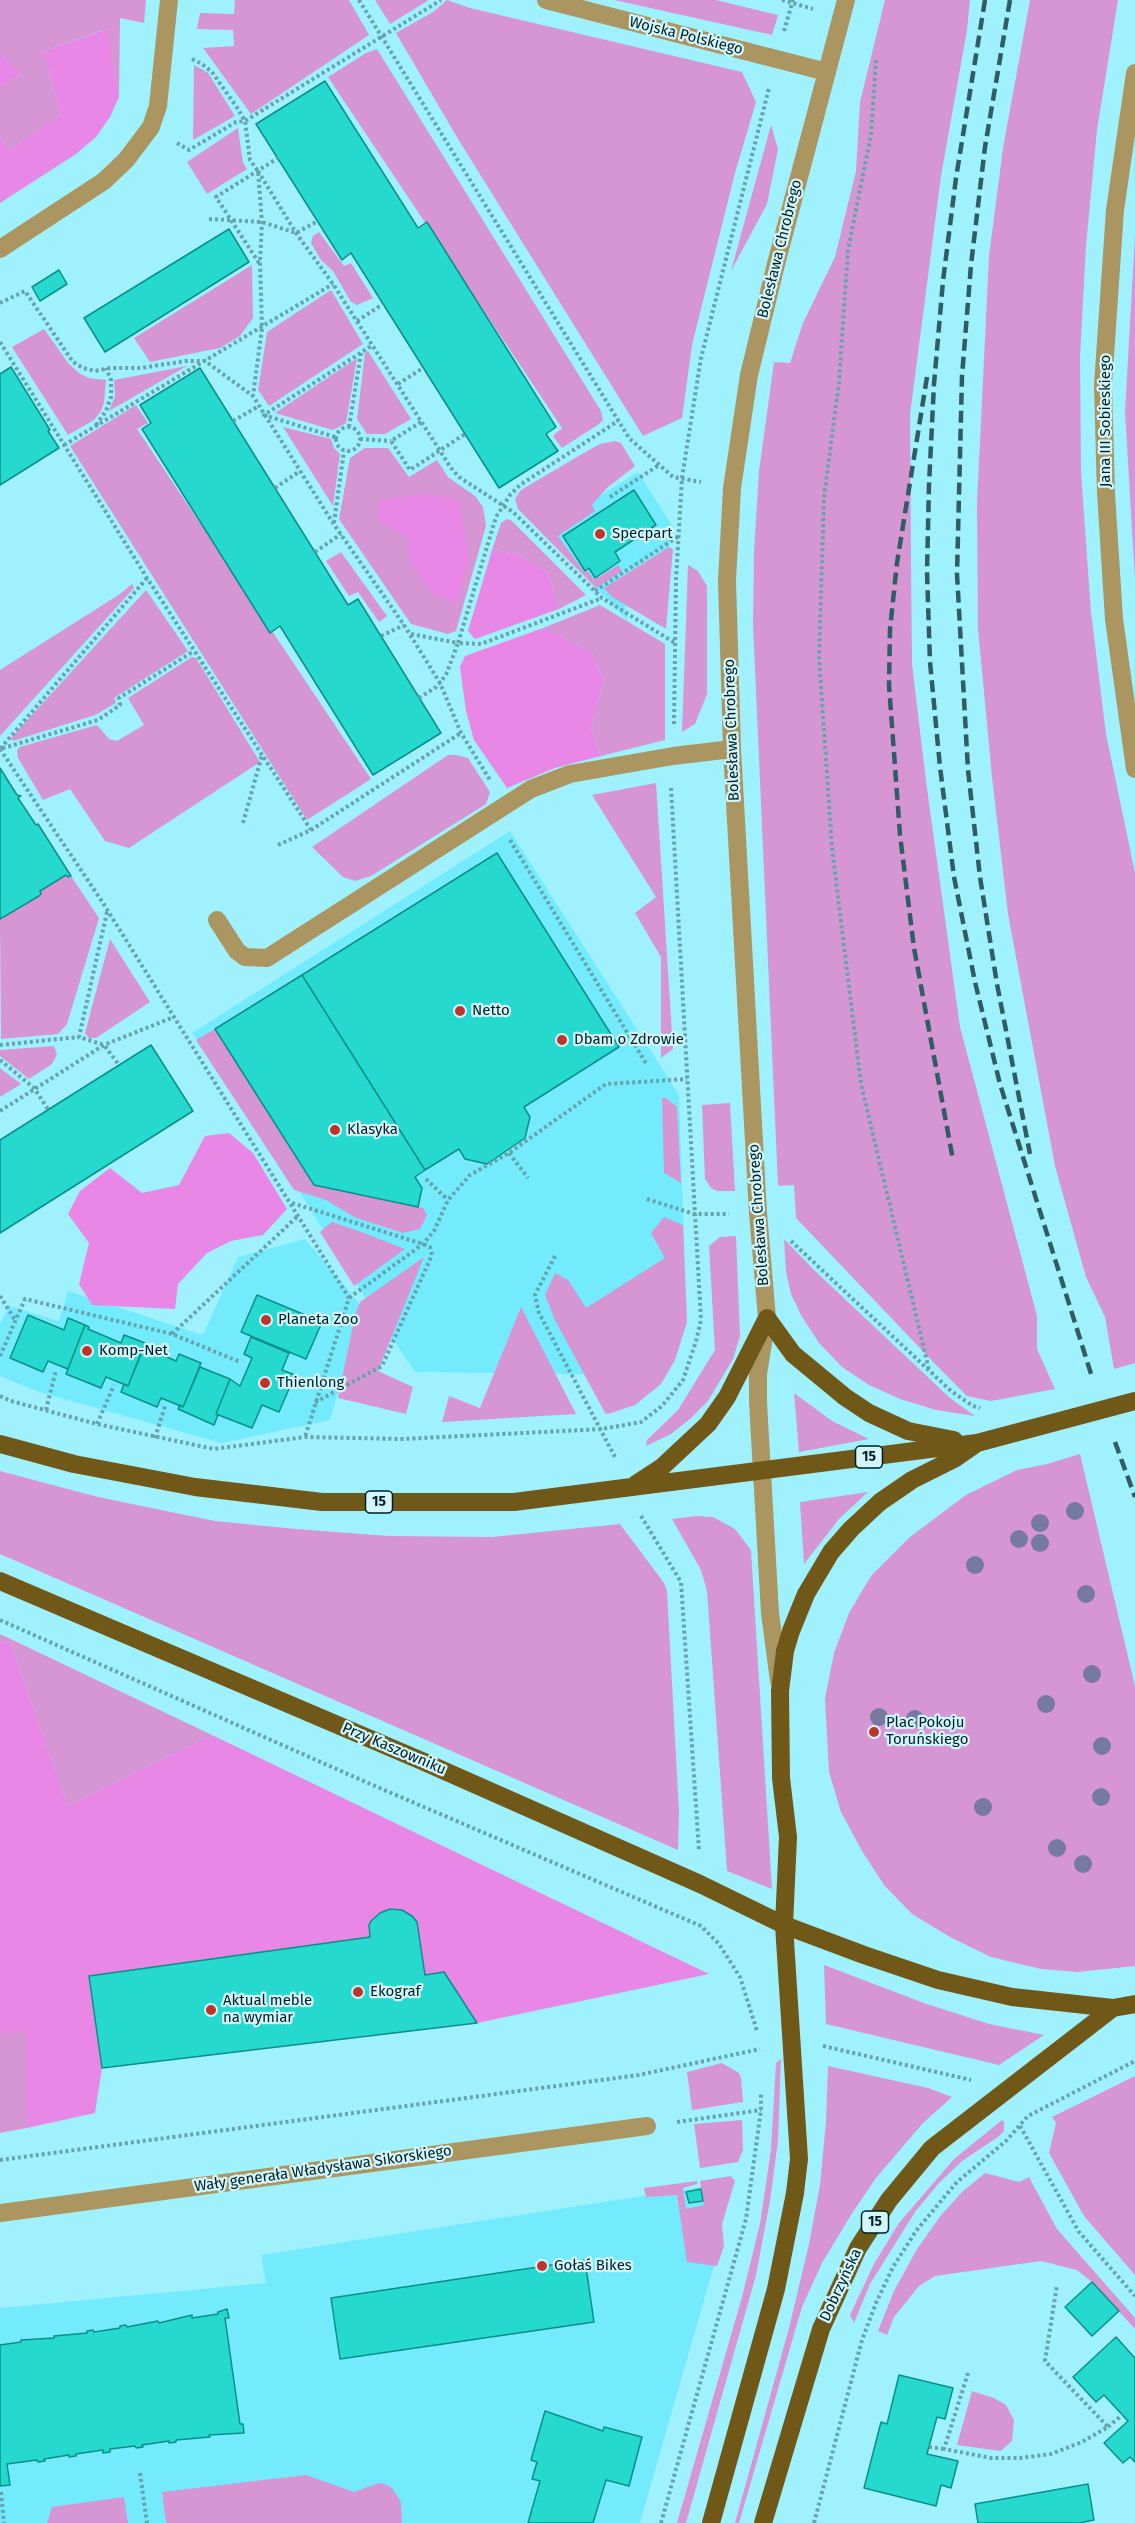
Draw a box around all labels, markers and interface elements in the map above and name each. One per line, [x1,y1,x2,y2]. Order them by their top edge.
street label: Wojska Polskiego [627,13,745,59]
street label: Bolesława Chrobrego [754,178,806,320]
street label: Jana III Sobieskiego [1097,355,1115,487]
place label: Specpart [612,525,673,543]
marker: Specpart [593,527,607,541]
street label: Bolesława Chrobrego [721,659,743,801]
place label: Netto [472,1002,510,1020]
marker: Netto [453,1004,467,1018]
place label: Dbam o Zdrowie [574,1031,684,1049]
marker: Dbam o Zdrowie [555,1033,569,1047]
place label: Klasyka [347,1121,398,1139]
marker: Klasyka [328,1123,342,1137]
street label: Bolesława Chrobrego [745,1143,773,1287]
place label: Planeta Zoo [278,1311,358,1329]
marker: Planeta Zoo [259,1313,273,1327]
place label: Komp-Net [99,1342,168,1360]
marker: Komp-Net [80,1344,94,1358]
place label: Thienlong [277,1374,344,1392]
marker: Thienlong [258,1376,272,1390]
road number: 15 [856,1446,882,1468]
road number: 15 [366,1491,392,1513]
place label: Plac Pokoju Toruńskiego [886,1714,968,1749]
street label: Przy Kaszowniku [339,1719,449,1779]
marker: Plac Pokoju Toruńskiego [867,1725,881,1739]
place label: Ekograf [370,1983,421,2001]
marker: Ekograf [351,1985,365,1999]
place label: Aktual meble na wymiar [223,1992,312,2027]
marker: Aktual meble na wymiar [204,2003,218,2017]
street label: Wały generała Władysława Sikorskiego [193,2142,453,2196]
road number: 15 [862,2211,888,2233]
street label: Dobrzyńska [816,2246,866,2324]
place label: Gołaś Bikes [554,2257,632,2275]
marker: Gołaś Bikes [535,2259,549,2273]

